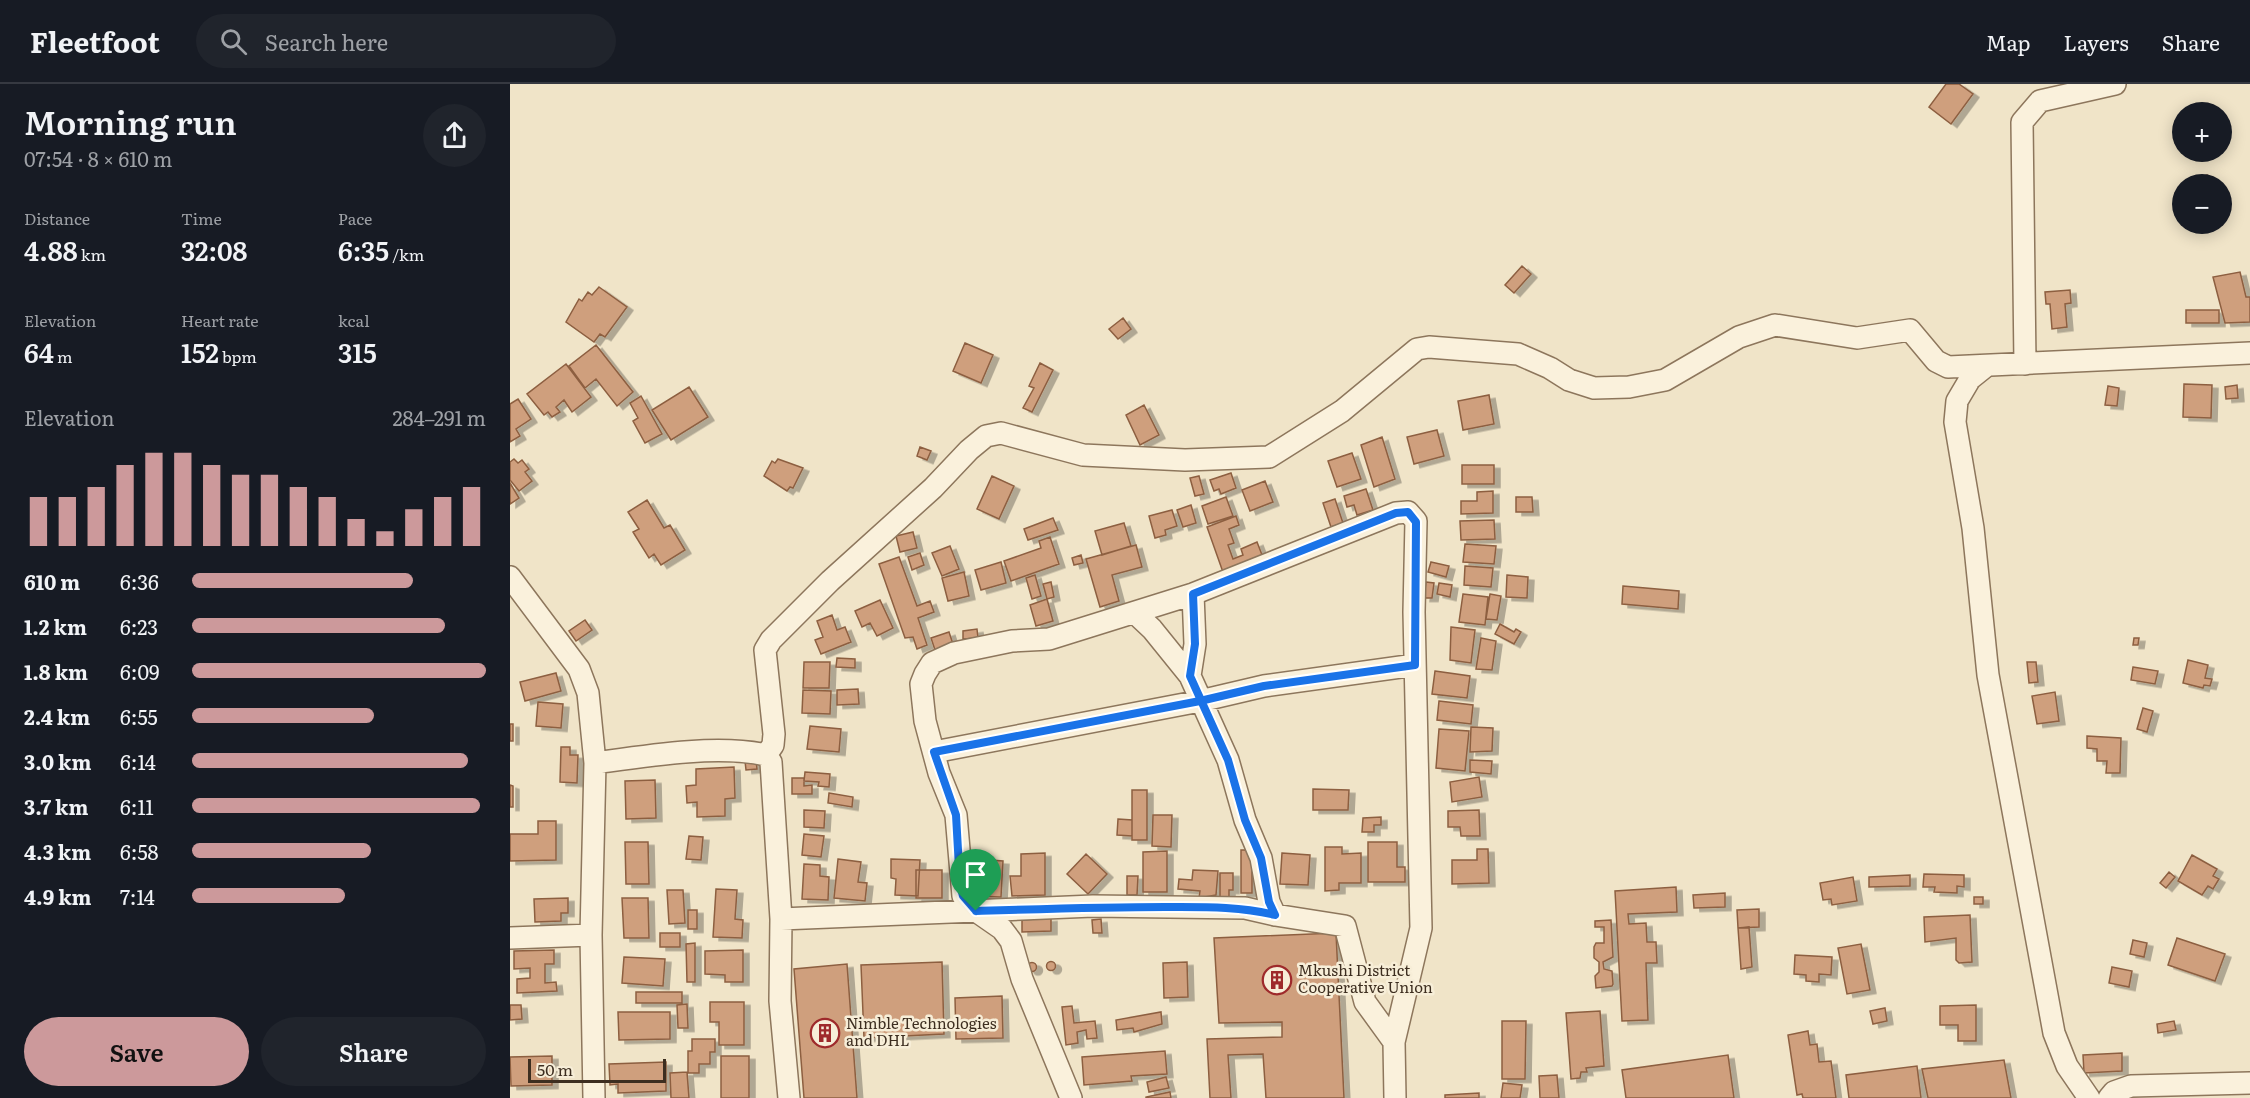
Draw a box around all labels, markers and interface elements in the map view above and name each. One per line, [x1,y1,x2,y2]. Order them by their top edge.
search box [196,14,616,68]
text: Fleetfoot [30,20,160,62]
icon: search [217,25,250,58]
text: Search here [265,25,388,58]
text: Map [1986,26,2031,57]
text: Layers [2064,26,2129,57]
text: Share [2162,26,2220,57]
text: Morning run [24,96,237,145]
map controls [2172,102,2232,234]
button: + [2172,102,2232,162]
button: share [423,104,486,167]
text: 07:54 · 8 × 610 m [24,143,172,173]
button: − [2172,174,2232,234]
text: Distance [24,206,90,230]
text: Time [181,206,222,230]
text: Pace [338,206,372,230]
text: 4.88 [24,230,78,269]
text: 32:08 [181,230,248,269]
text: 6:35 [338,230,389,269]
text: km [78,242,106,266]
text: /km [389,242,424,266]
text: Elevation [24,308,96,332]
text: Heart rate [181,308,259,332]
text: kcal [338,308,370,332]
text: 64 [24,332,54,371]
text: 152 [181,332,219,371]
text: 315 [338,332,377,371]
text: m [54,344,73,368]
text: bpm [219,344,257,368]
text: Elevation [24,402,114,432]
text: 284–291 m [392,402,486,432]
text: 610 m [24,566,80,596]
text: 6:36 [120,566,159,596]
text: 1.2 km [24,611,87,641]
text: 6:23 [120,611,158,641]
text: 1.8 km [24,656,88,686]
text: 6:09 [120,656,159,686]
text: 2.4 km [24,701,90,731]
text: 6:55 [120,701,158,731]
text: 3.0 km [24,746,91,776]
text: 6:14 [120,746,156,776]
text: 3.7 km [24,791,88,821]
text: 6:11 [120,791,154,821]
text: 4.3 km [24,836,91,866]
text: 6:58 [120,836,159,866]
pin [950,849,1001,911]
icon: arrive [959,858,992,891]
text: 4.9 km [24,881,92,911]
text: 7:14 [120,881,155,911]
place label: Mkushi District Cooperative Union [1298,958,1433,998]
building icon: Mkushi District Cooperative Union [1261,964,1293,996]
place label: Nimble Technologies and DHL [846,1011,997,1051]
button: Save [24,1017,249,1086]
button: Share [261,1017,486,1086]
building icon: Nimble Technologies and DHL [809,1017,841,1049]
scale bar [528,1056,666,1084]
text: 50 m [537,1057,573,1081]

